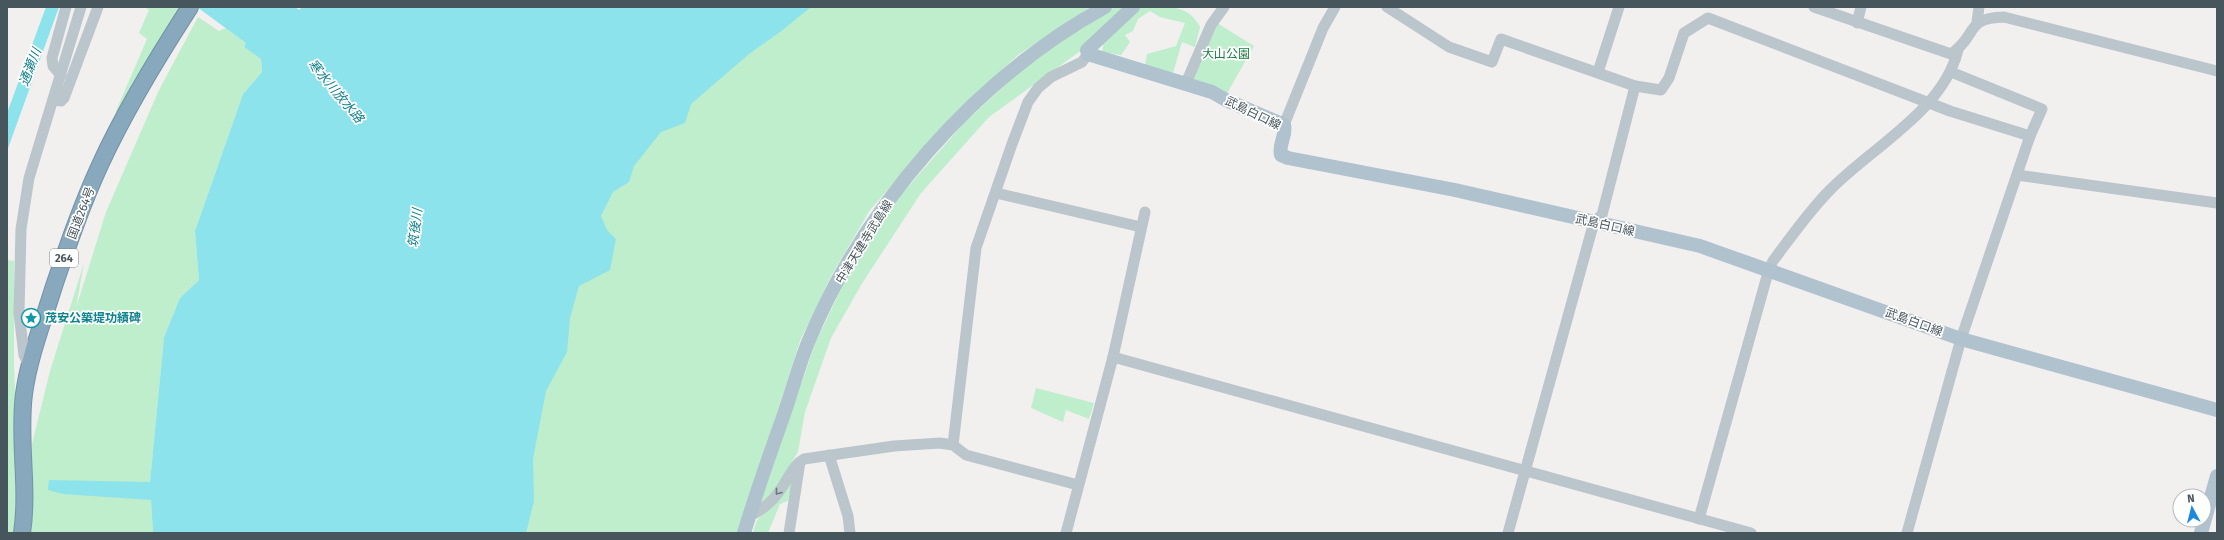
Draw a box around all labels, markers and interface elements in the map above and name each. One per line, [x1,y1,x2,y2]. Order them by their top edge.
water label: 通瀬川 [16,44,45,88]
park label: 大山公園 [1202,47,1250,61]
water label: 寒水川放水路 [305,56,367,126]
street label: 武島白口線 [1223,94,1283,132]
street label: 国道264号 [65,185,97,241]
street label: 中津天建寺武島線 [833,198,895,286]
water label: 筑後川 [405,206,425,248]
street label: 武島白口線 [1574,211,1636,239]
road number: 264 [50,249,78,267]
street label: 武島白口線 [1883,305,1945,339]
place icon: 茂安公築堤功績碑 [20,307,42,329]
place label: 茂安公築堤功績碑 [45,311,141,325]
one-way arrow [776,488,783,495]
north arrow [2172,488,2212,528]
text: N [2186,492,2195,505]

